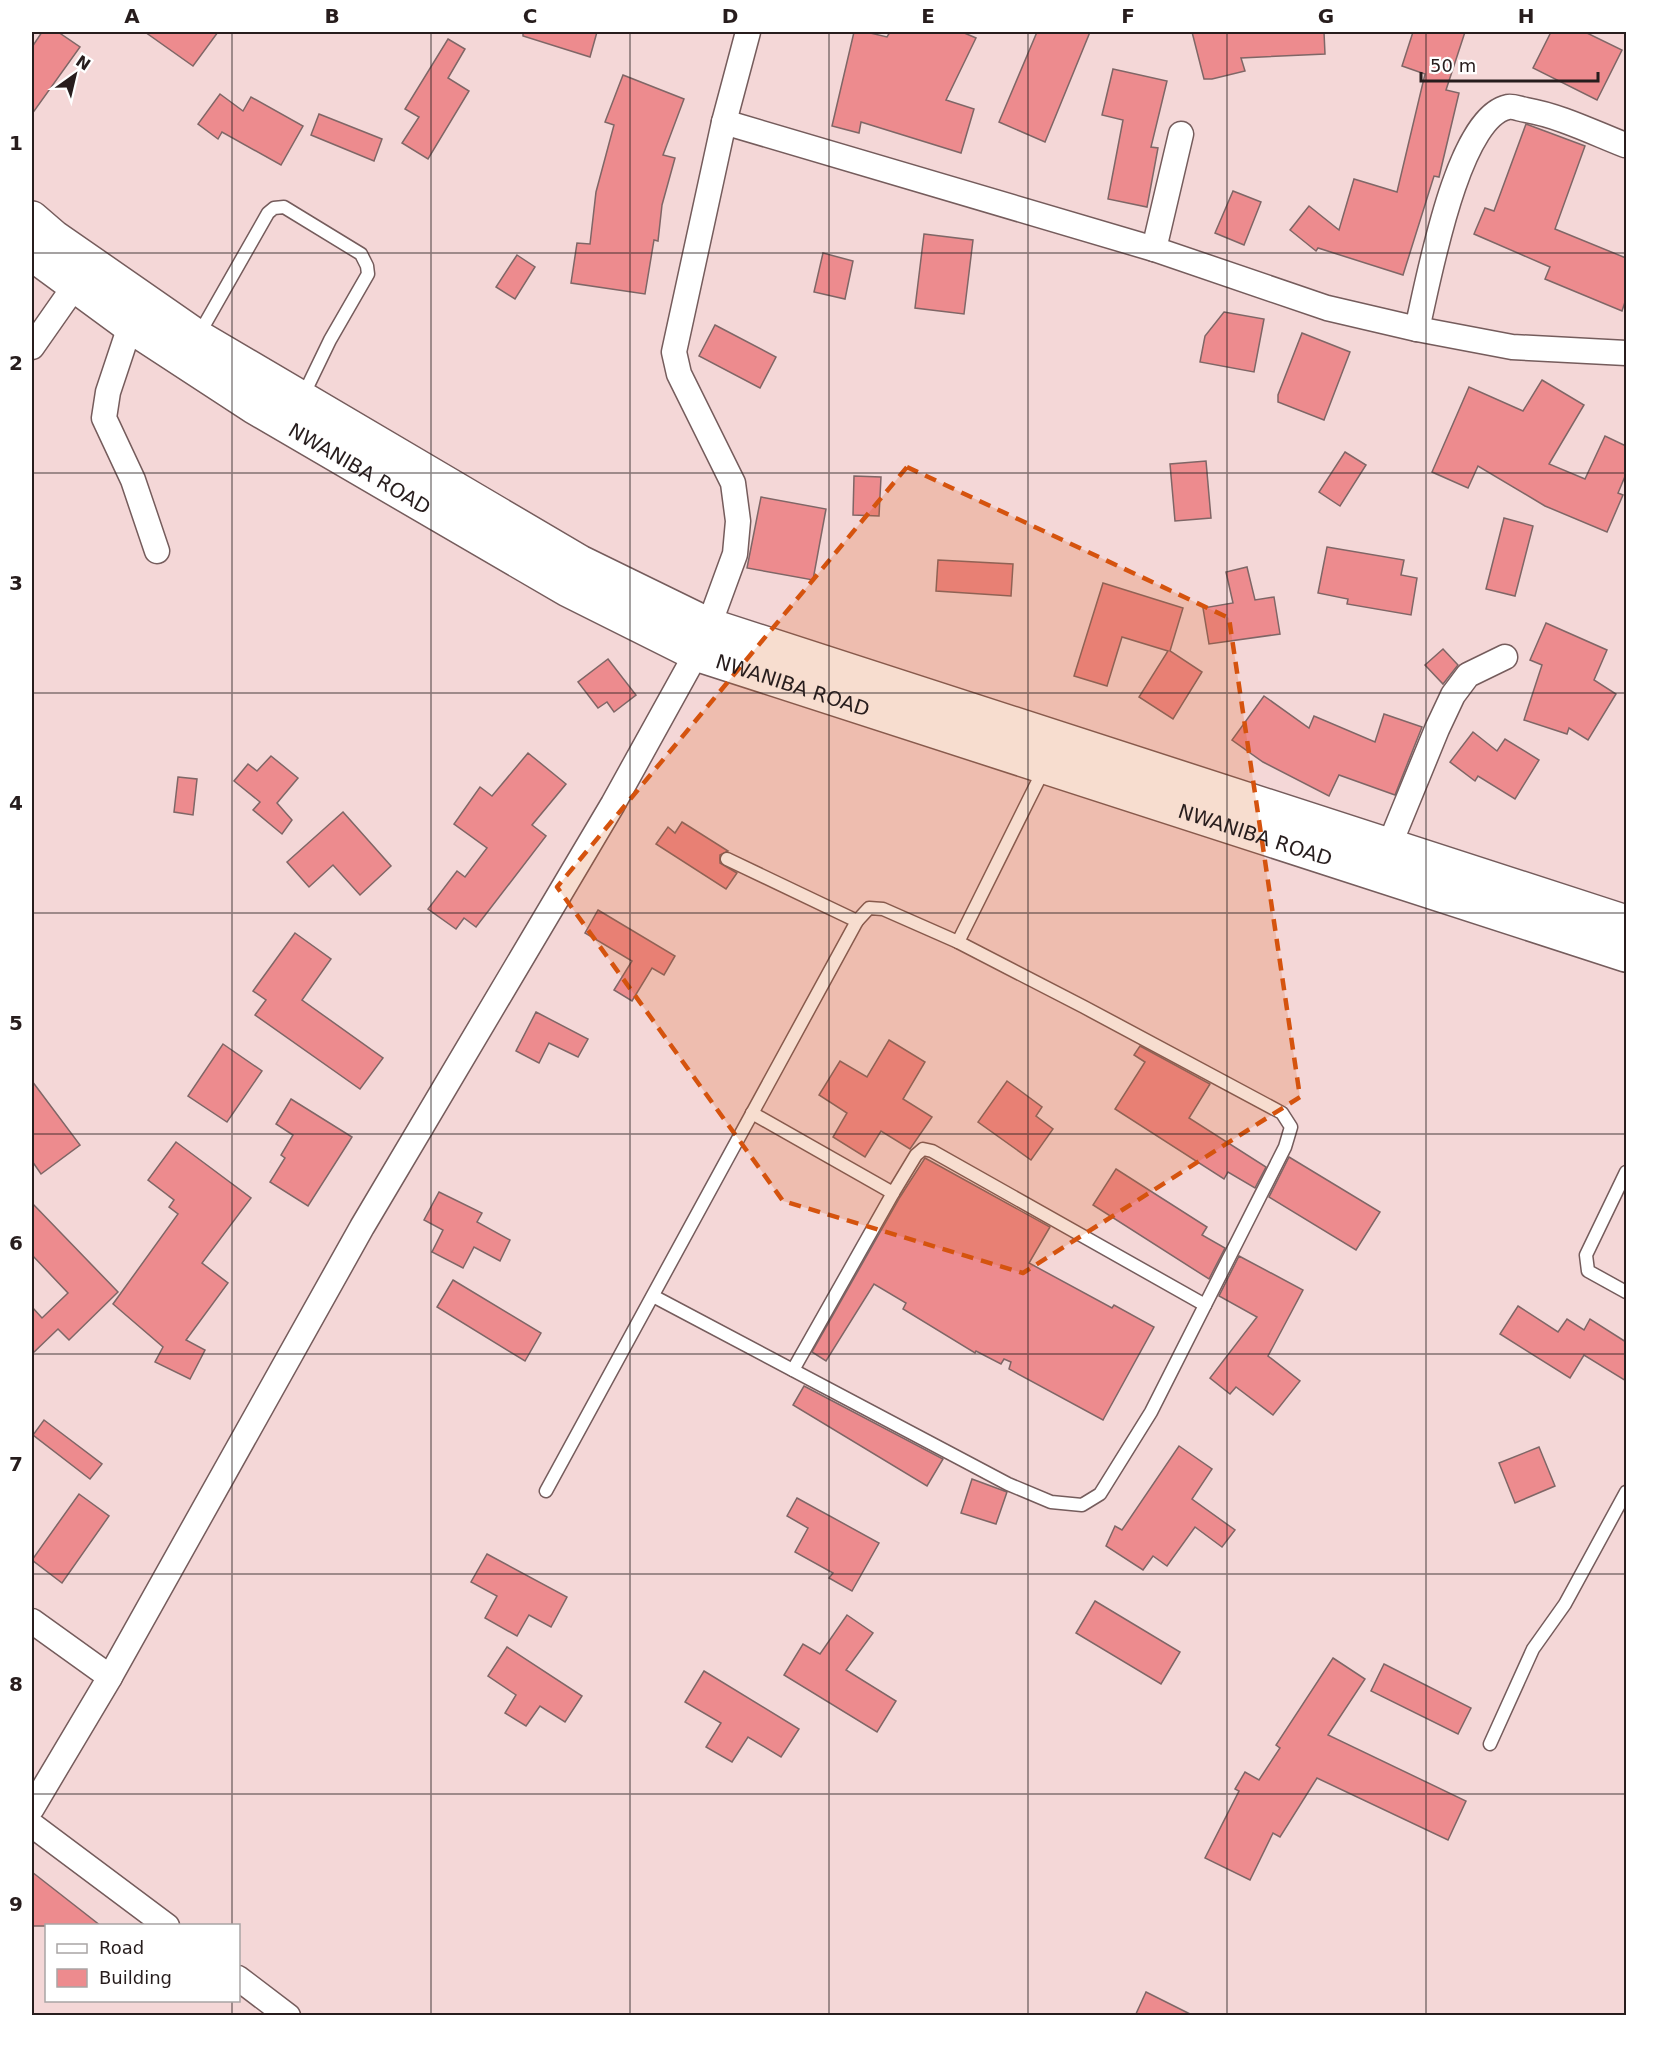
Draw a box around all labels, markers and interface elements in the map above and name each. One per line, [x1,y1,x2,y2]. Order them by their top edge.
text: A [124,4,140,28]
text: B [324,4,340,28]
text: C [523,4,537,28]
text: D [722,4,738,28]
text: E [921,4,935,28]
text: F [1121,4,1135,28]
text: G [1318,4,1334,28]
text: H [1518,4,1534,28]
north arrow [45,45,105,105]
scale bar [1421,45,1598,83]
text: N [72,51,94,75]
text: 50 m [1430,55,1476,76]
text: 1 [9,131,23,155]
text: 2 [9,351,23,375]
street label: NWANIBA ROAD [284,418,435,519]
text: 3 [9,571,23,595]
street label: NWANIBA ROAD [713,649,873,721]
text: 4 [9,791,23,815]
street label: NWANIBA ROAD [1175,799,1335,871]
text: 5 [9,1011,23,1035]
text: 6 [9,1231,23,1255]
text: 7 [9,1452,23,1476]
text: 8 [9,1672,23,1696]
text: 9 [9,1892,23,1916]
legend [45,1924,240,2002]
text: Road [99,1937,144,1958]
text: Building [99,1967,172,1988]

